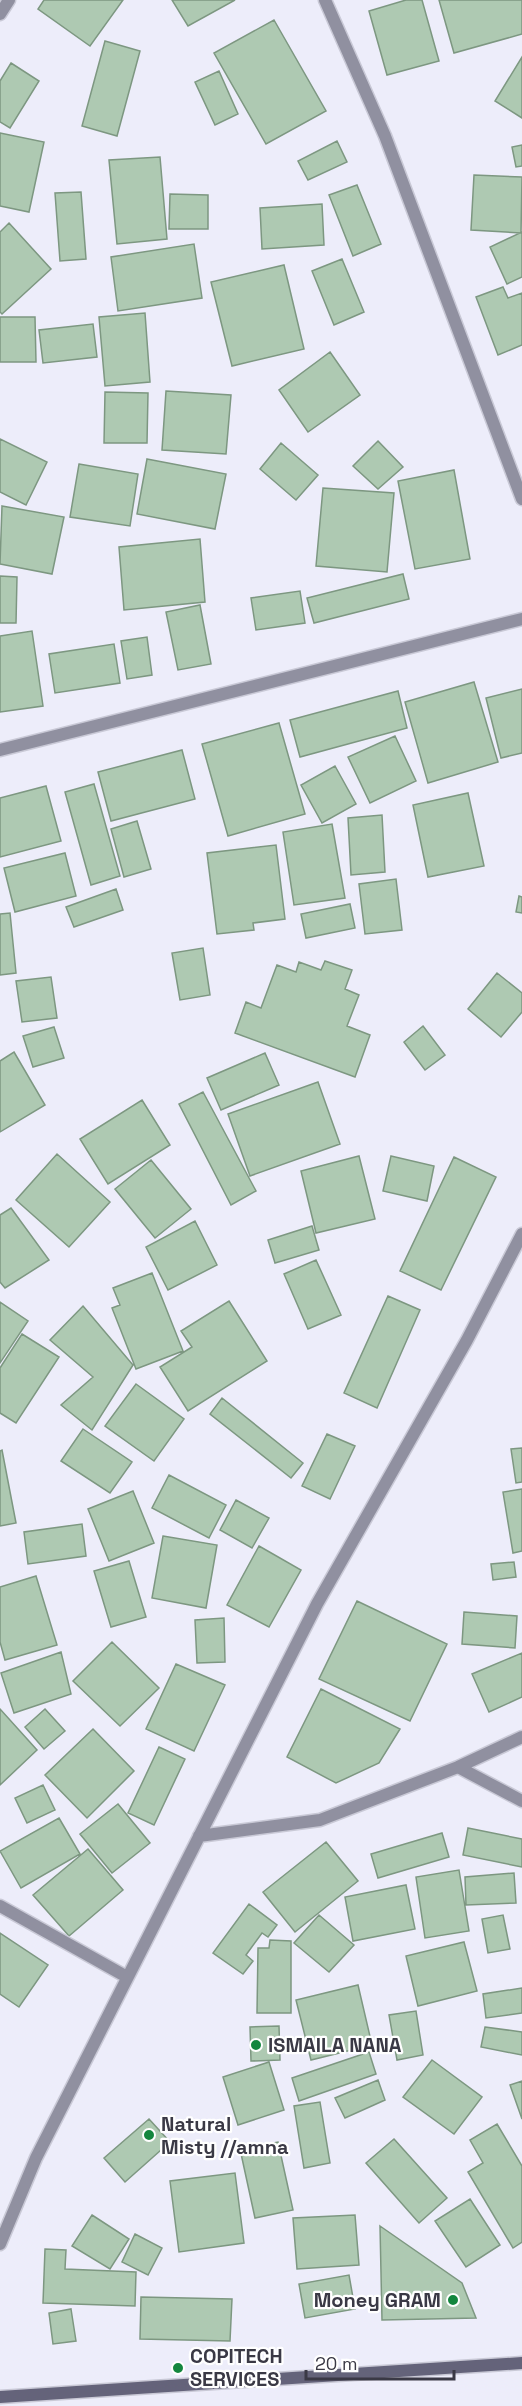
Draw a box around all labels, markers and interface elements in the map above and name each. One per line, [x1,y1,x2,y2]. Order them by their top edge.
place label: ISMAILA NANA [268,2032,402,2058]
marker: ISMAILA NANA [249,2038,263,2052]
place label: Natural Misty //amna [161,2111,289,2160]
marker: Natural Misty //amna [142,2128,156,2142]
place label: Money GRAM [314,2287,441,2313]
marker: Money GRAM [446,2293,460,2307]
place label: COPITECH SERVICES [190,2343,283,2392]
scale bar [306,2343,454,2381]
text: 20 m [315,2352,358,2375]
marker: COPITECH SERVICES [171,2361,185,2375]

